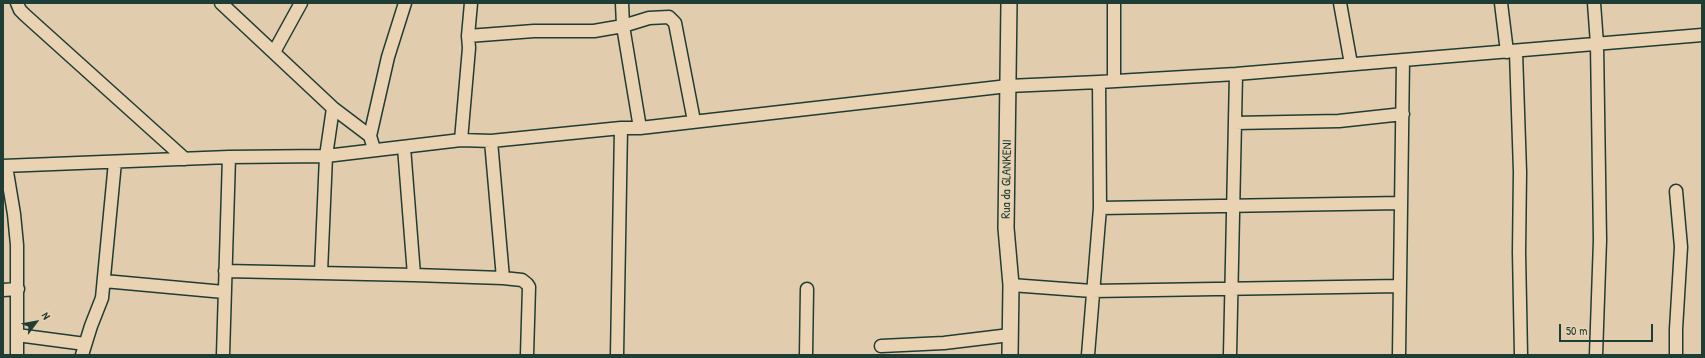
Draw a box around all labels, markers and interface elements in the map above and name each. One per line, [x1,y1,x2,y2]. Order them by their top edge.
street label: Rua da GLANKENI [999,139,1015,219]
north arrow [16,302,56,342]
text: N [39,309,54,322]
scale bar [1561,316,1655,342]
text: 50 m [1566,322,1587,339]

